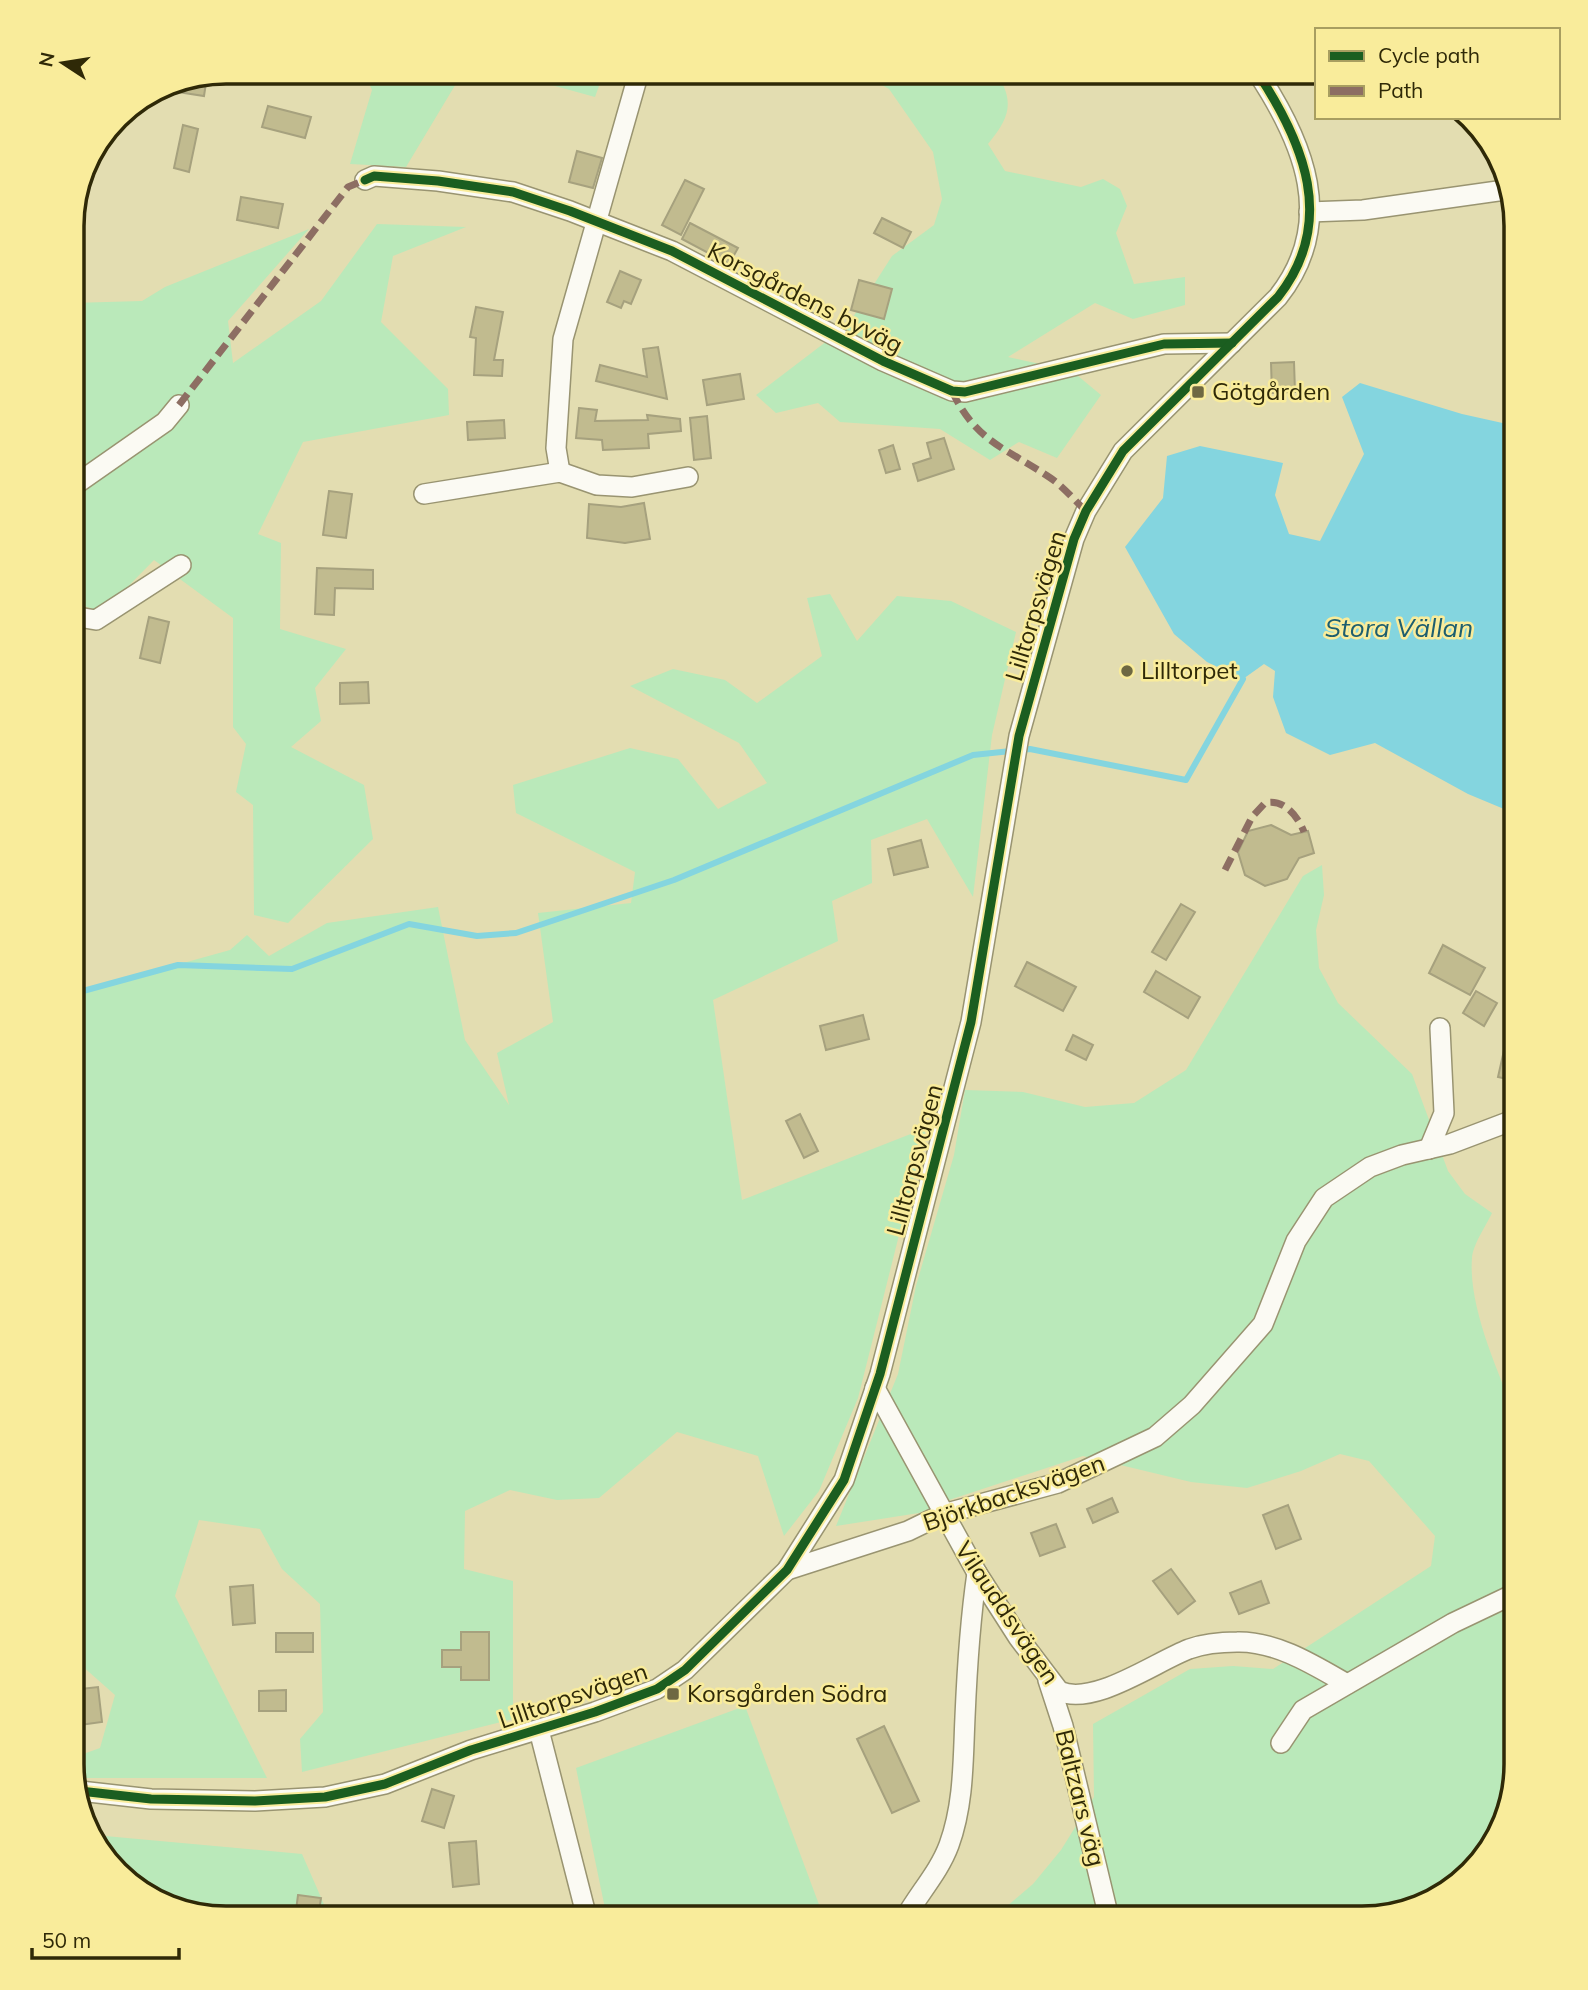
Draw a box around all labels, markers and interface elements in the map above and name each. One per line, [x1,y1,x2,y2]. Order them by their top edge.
north arrow [28,28,98,98]
legend [1315,28,1560,119]
text: Cycle path [1378,42,1480,68]
text: N [33,50,60,69]
text: Path [1378,77,1423,103]
street label: Korsgårdens byväg [703,235,908,359]
place label: Götgården [1212,376,1330,406]
marker: Götgården [1190,384,1206,400]
street label: Lilltorpsvägen [998,527,1072,685]
water label: Stora Vällan [1325,611,1473,644]
place label: Lilltorpet [1141,655,1238,685]
marker: Lilltorpet [1119,663,1135,679]
street label: Lilltorpsvägen [879,1081,949,1239]
street label: Björkbacksvägen [919,1447,1108,1537]
street label: Vilauddsvägen [949,1535,1067,1689]
street label: Lilltorpsvägen [494,1656,651,1735]
place label: Korsgården Södra [687,1678,887,1708]
marker: Korsgården Södra [665,1686,681,1702]
street label: Baltzars väg [1049,1726,1112,1869]
scale bar [32,1916,178,1960]
text: 50 m [42,1927,91,1953]

